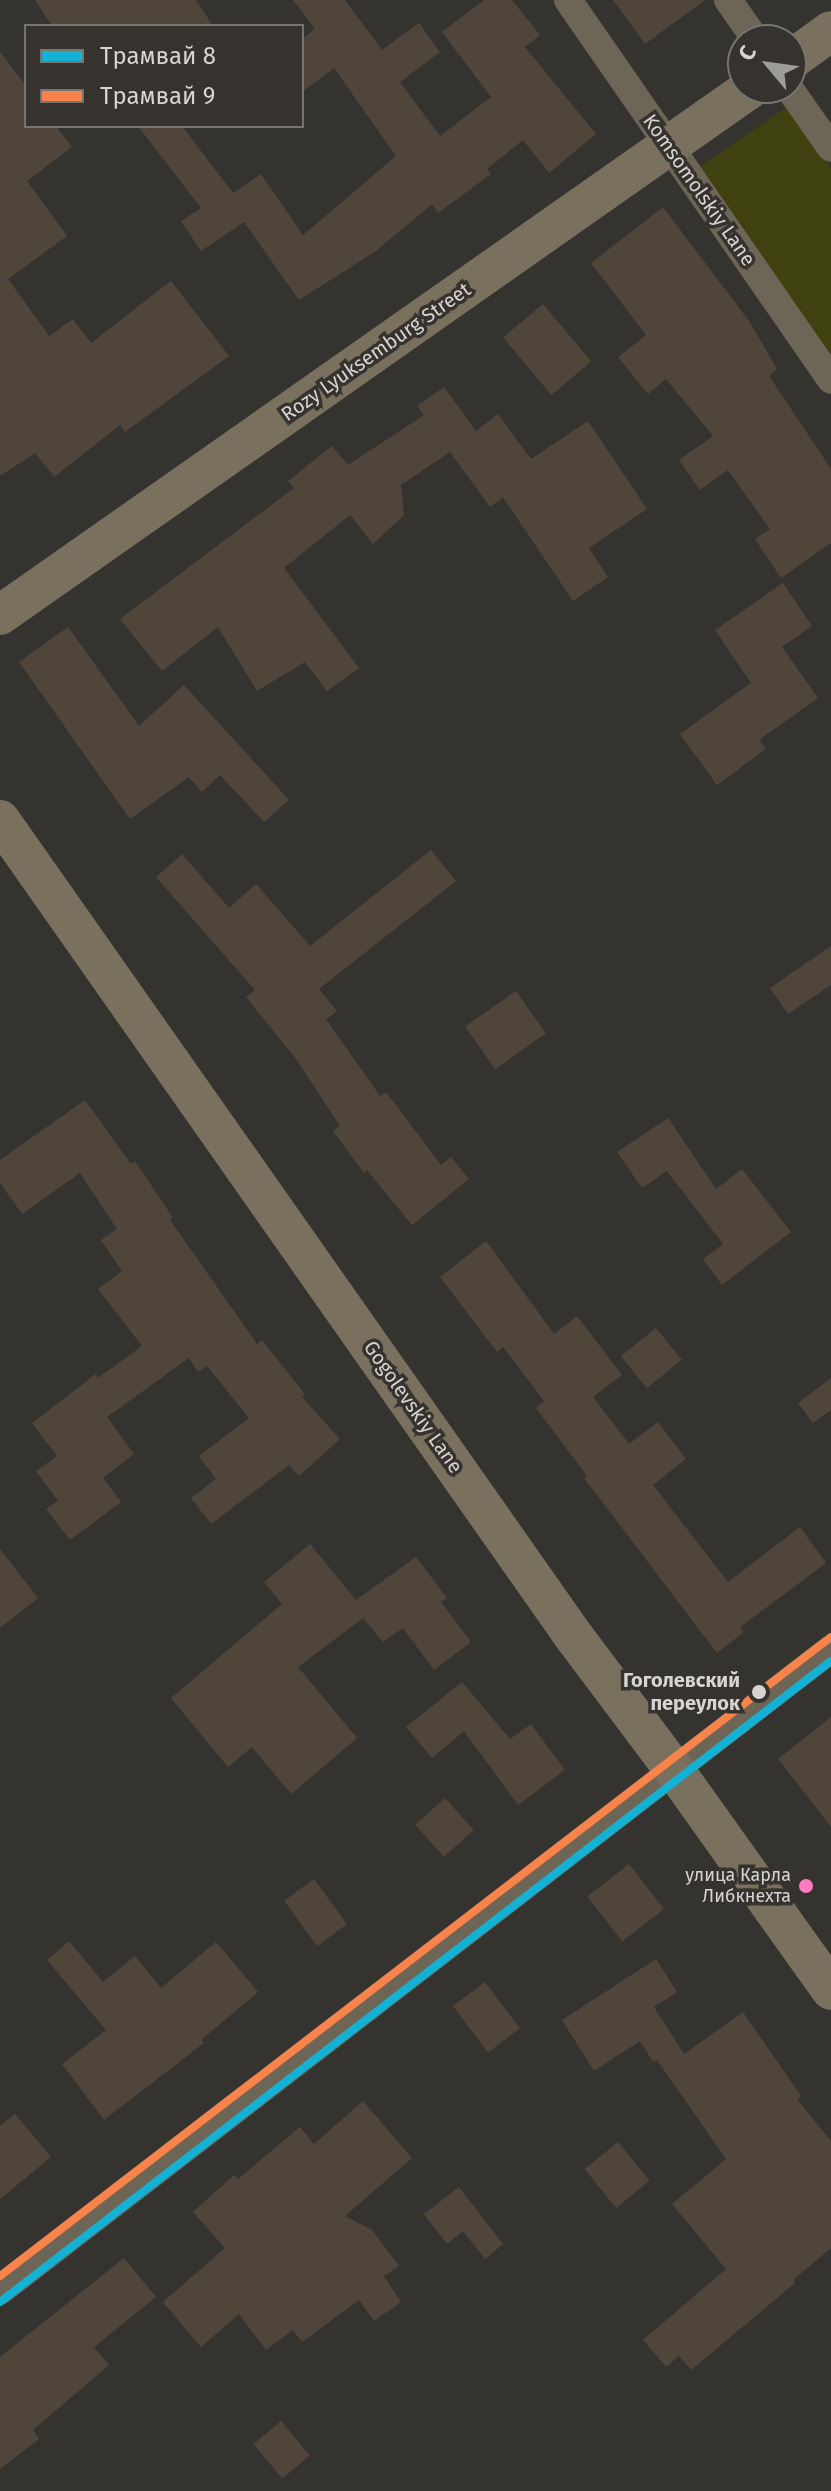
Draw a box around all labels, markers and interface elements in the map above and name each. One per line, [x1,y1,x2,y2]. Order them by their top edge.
legend [24,24,304,128]
north arrow [727,24,807,104]
text: С [732,41,762,65]
text: Трамвай 8 [100,42,216,70]
text: Трамвай 9 [100,82,215,110]
street label: Komsomolskiy Lane [638,110,760,270]
street label: Rozy Lyuksemburg Street [277,277,475,427]
street label: Gogolevskiy Lane [358,1336,468,1478]
place label: Гоголевский переулок [623,1668,740,1715]
marker: Гоголевский переулок [747,1680,771,1704]
place label: улица Карла Либкнехта [685,1865,791,1908]
marker: улица Карла Либкнехта [798,1878,814,1894]

